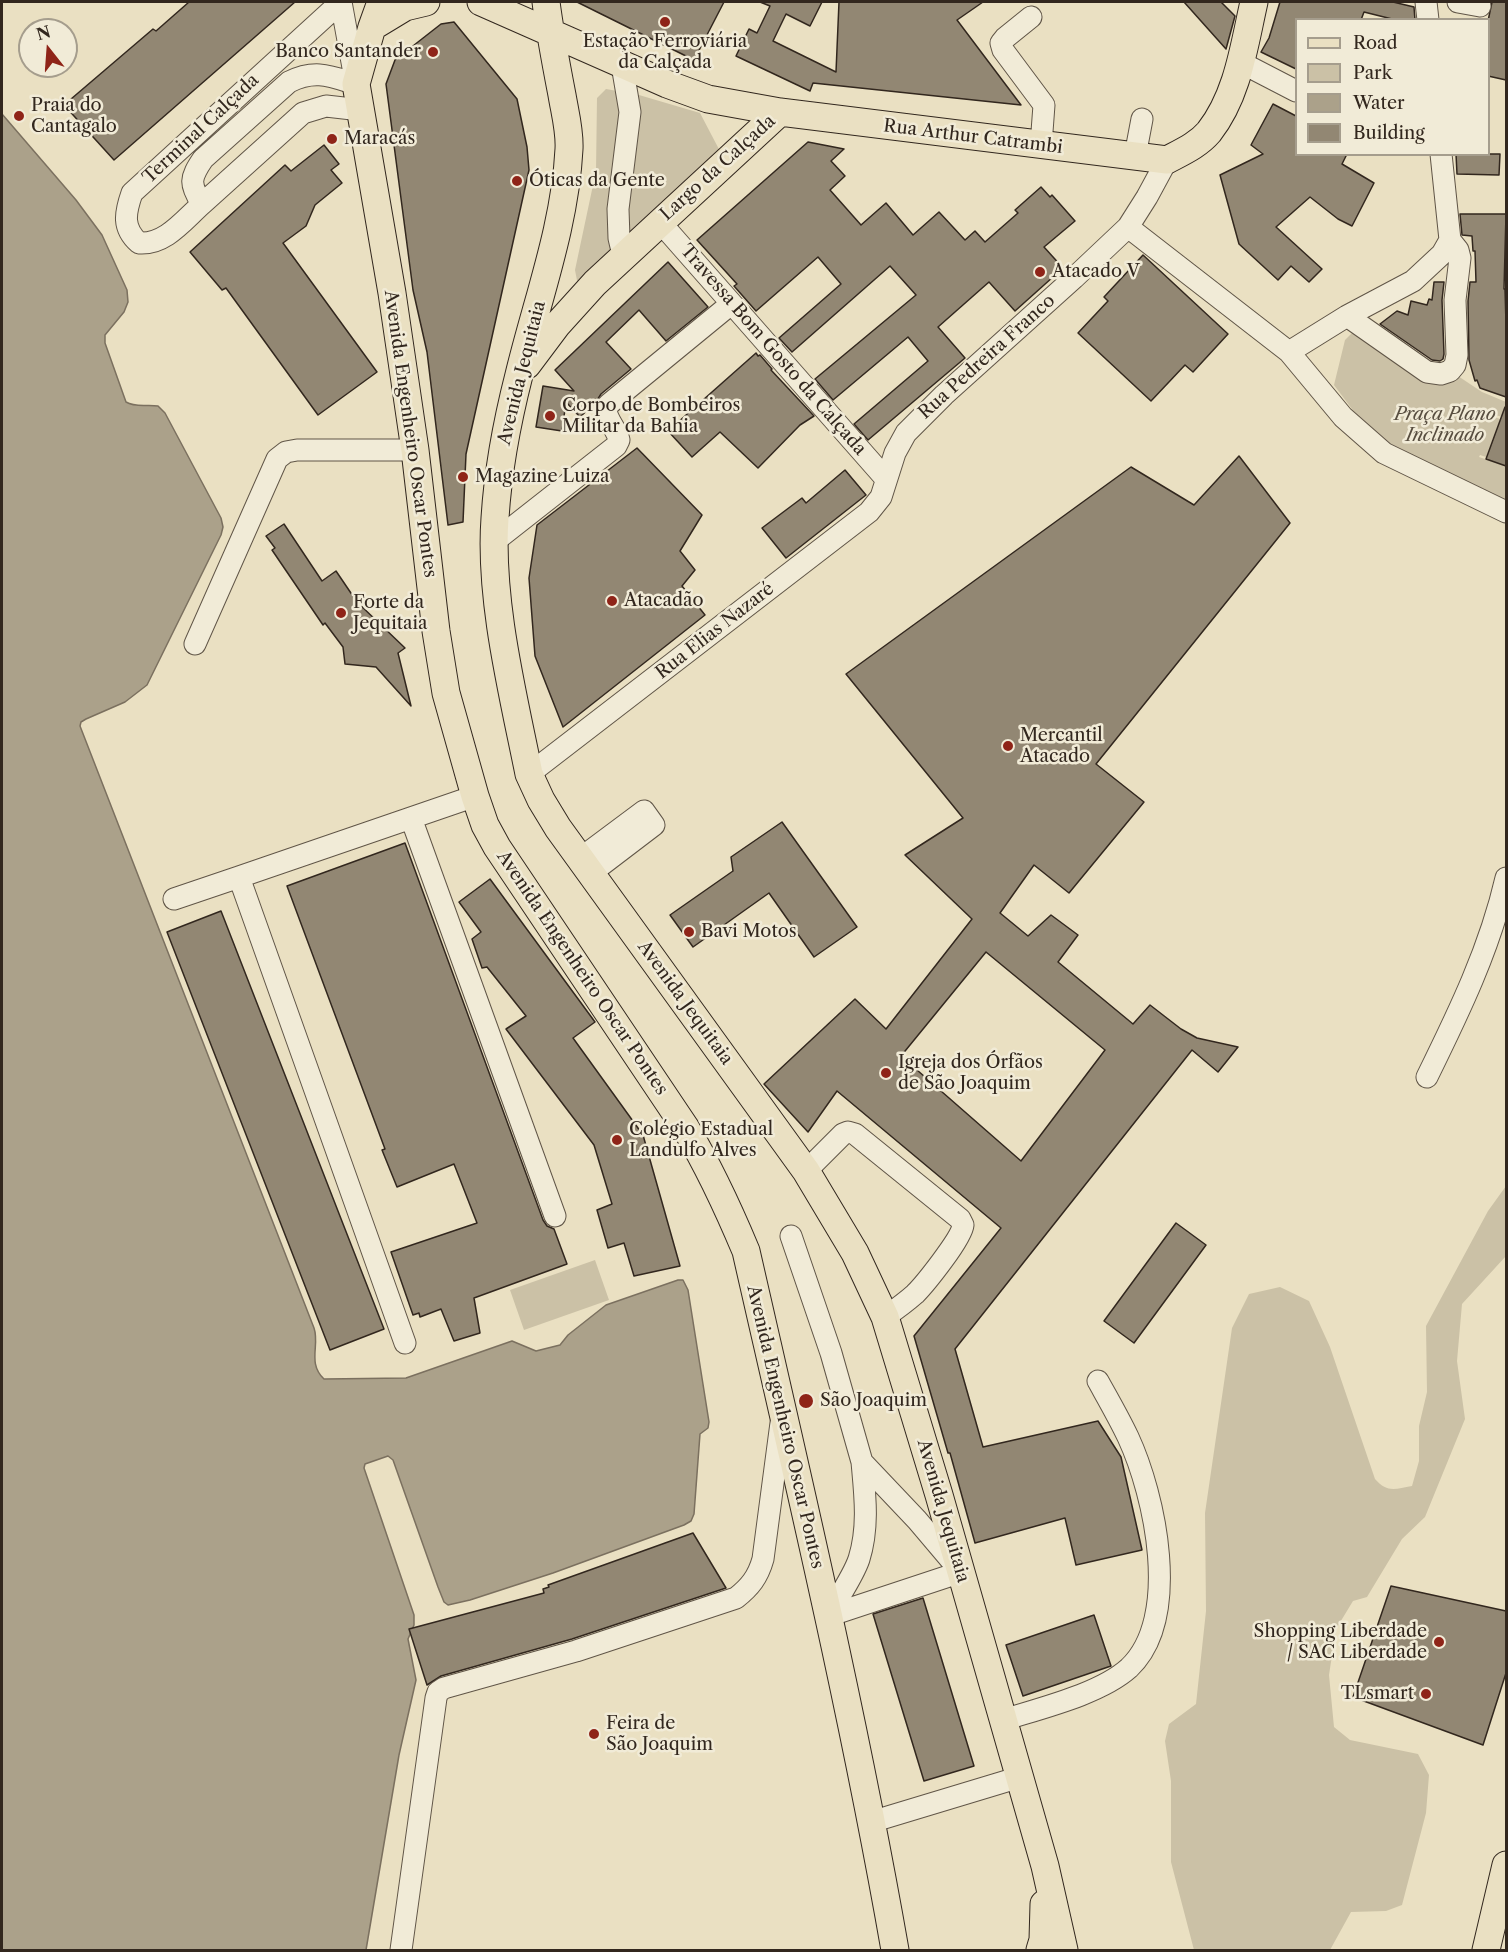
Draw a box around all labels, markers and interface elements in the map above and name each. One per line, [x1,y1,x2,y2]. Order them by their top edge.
marker: Estação Ferroviária da Calçada [658,15,672,29]
north arrow [18,18,78,78]
legend [1295,18,1490,156]
text: N [34,21,53,44]
place label: Estação Ferroviária da Calçada [583,31,747,74]
text: Road [1353,32,1398,54]
place label: Banco Santander [275,41,421,63]
marker: Banco Santander [426,45,440,59]
text: Park [1353,62,1392,84]
street label: Terminal Calçada [138,70,264,188]
text: Water [1353,92,1405,114]
place label: Praia do Cantagalo [31,95,117,138]
marker: Praia do Cantagalo [12,109,26,123]
street label: Largo da Calçada [656,111,780,225]
street label: Rua Arthur Catrambi [882,115,1064,159]
text: Building [1353,122,1425,144]
place label: Maracás [344,128,415,150]
marker: Maracás [325,132,339,146]
place label: Óticas da Gente [529,170,665,192]
marker: Óticas da Gente [510,174,524,188]
street label: Travessa Bom Gosto da Calçada [676,240,870,460]
place label: Atacado V [1052,261,1140,283]
marker: Atacado V [1033,265,1047,279]
street label: Avenida Engenheiro Oscar Pontes [379,289,441,579]
street label: Rua Pedreira Franco [914,290,1060,424]
street label: Avenida Jequitaia [494,299,550,447]
place label: Corpo de Bombeiros Militar da Bahia [562,395,740,438]
park label: Praça Plano Inclinado [1394,404,1496,446]
marker: Corpo de Bombeiros Militar da Bahia [543,409,557,423]
place label: Magazine Luiza [475,466,609,488]
marker: Magazine Luiza [456,470,470,484]
street label: Rua Elias Nazaré [652,578,778,684]
place label: Atacadão [624,590,703,612]
place label: Forte da Jequitaia [353,592,428,634]
marker: Atacadão [605,594,619,608]
marker: Forte da Jequitaia [334,606,348,620]
place label: Mercantil Atacado [1020,725,1103,768]
marker: Mercantil Atacado [1001,739,1015,753]
street label: Avenida Engenheiro Oscar Pontes [492,847,672,1099]
place label: Bavi Motos [701,921,797,943]
marker: Bavi Motos [682,925,696,939]
street label: Avenida Jequitaia [633,937,737,1069]
place label: Igreja dos Órfãos de São Joaquim [898,1052,1043,1094]
marker: Igreja dos Órfãos de São Joaquim [879,1066,893,1080]
place label: Colégio Estadual Landulfo Alves [629,1119,773,1162]
marker: Colégio Estadual Landulfo Alves [610,1133,624,1147]
street label: Avenida Engenheiro Oscar Pontes [742,1283,828,1571]
place label: São Joaquim [820,1390,927,1412]
marker: São Joaquim [797,1392,815,1410]
street label: Avenida Jequitaia [912,1437,974,1585]
place label: Shopping Liberdade / SAC Liberdade [1254,1621,1427,1664]
marker: Shopping Liberdade / SAC Liberdade [1432,1635,1446,1649]
place label: TLsmart [1341,1683,1414,1705]
marker: TLsmart [1419,1687,1433,1701]
place label: Feira de São Joaquim [606,1713,713,1756]
marker: Feira de São Joaquim [587,1727,601,1741]

